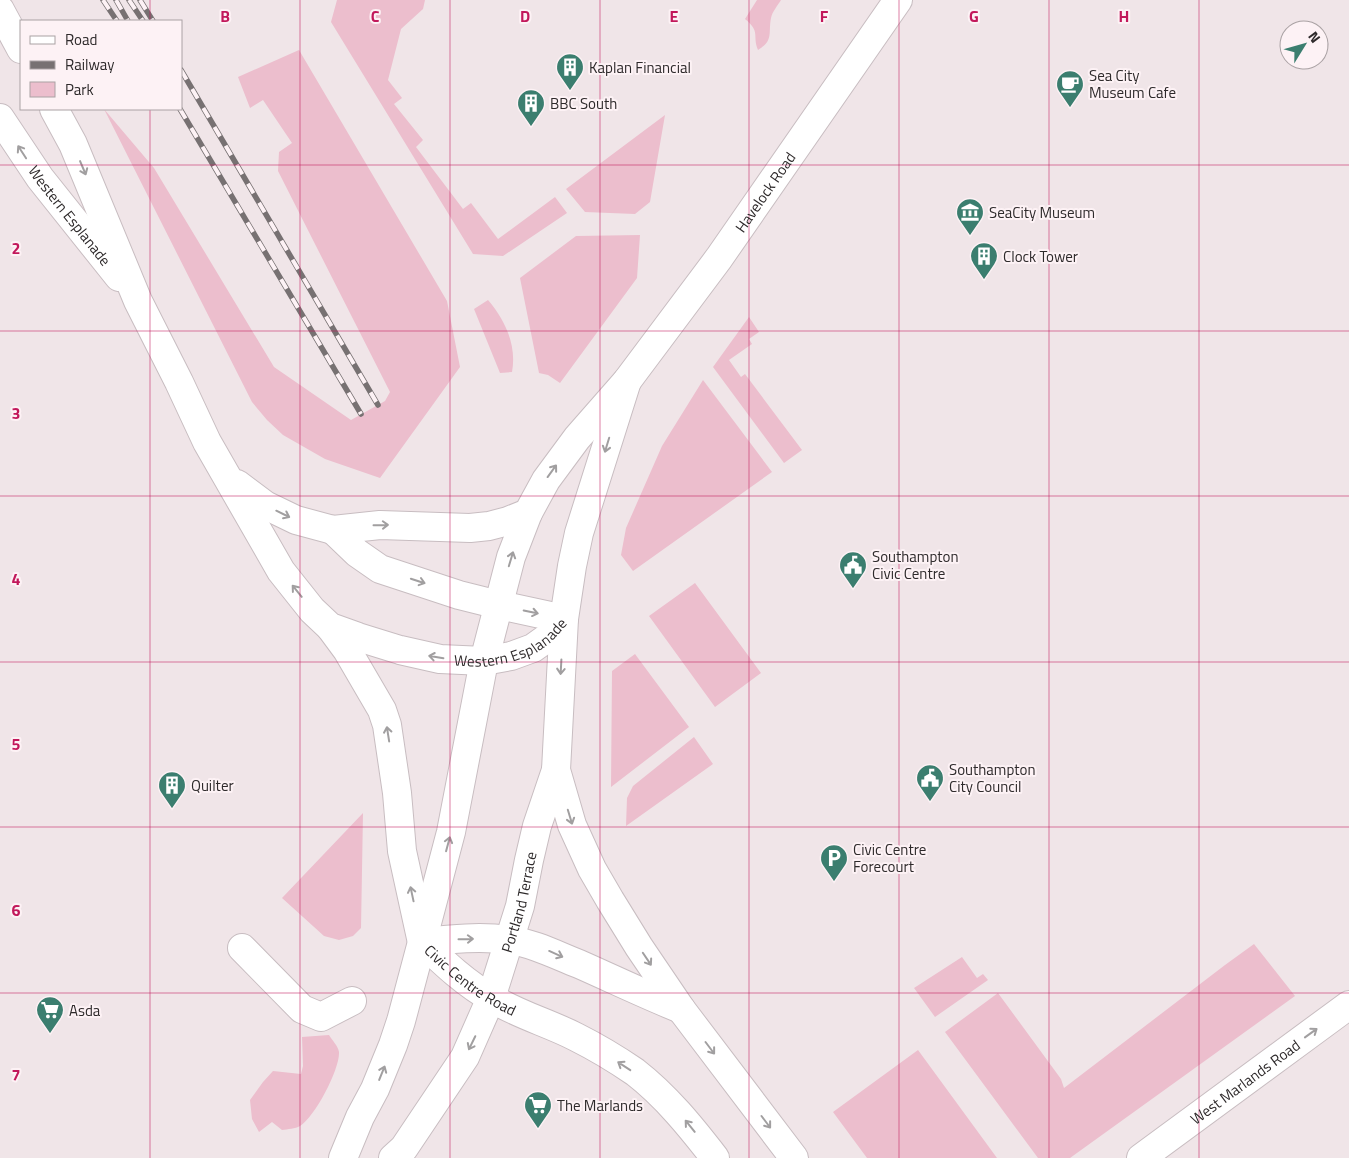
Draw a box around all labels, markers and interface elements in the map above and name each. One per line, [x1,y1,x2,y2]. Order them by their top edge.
text: B [220,4,230,28]
text: C [371,4,380,28]
text: D [520,4,530,28]
text: E [670,4,679,28]
text: F [820,4,829,28]
text: G [969,4,979,28]
text: H [1119,4,1129,28]
legend [20,20,182,110]
north arrow [1279,20,1329,70]
text: N [1303,27,1326,47]
text: Road [65,28,97,51]
building icon: Kaplan Financial [555,52,585,91]
text: Railway [65,53,115,76]
place label: Kaplan Financial [589,56,691,79]
place label: Sea City Museum Cafe [1089,64,1176,104]
cafe icon: Sea City Museum Cafe [1055,69,1085,108]
text: Park [65,78,94,101]
building icon: BBC South [516,88,546,127]
place label: BBC South [550,92,617,115]
one-way arrow [17,145,27,159]
street label: Havelock Road [729,147,801,237]
one-way arrow [79,160,88,175]
street label: Western Esplanade [23,161,117,270]
museum icon: SeaCity Museum [955,197,985,236]
place label: SeaCity Museum [989,201,1095,224]
text: 2 [12,236,20,260]
building icon: Clock Tower [969,241,999,280]
place label: Clock Tower [1003,245,1078,268]
text: 3 [12,401,20,425]
one-way arrow [601,436,611,452]
one-way arrow [547,465,558,478]
one-way arrow [275,509,290,519]
one-way arrow [373,520,389,530]
place label: Southampton Civic Centre [872,545,959,585]
public building icon: Southampton Civic Centre [838,550,868,589]
one-way arrow [507,551,517,567]
text: 4 [12,567,21,591]
one-way arrow [410,577,425,586]
one-way arrow [292,585,303,598]
one-way arrow [523,608,539,617]
street label: Western Esplanade [454,612,572,673]
one-way arrow [428,652,444,662]
one-way arrow [557,659,566,675]
one-way arrow [383,726,393,742]
text: 5 [12,732,21,756]
place label: Southampton City Council [949,758,1036,798]
public building icon: Southampton City Council [915,763,945,802]
building icon: Quilter [157,770,187,809]
place label: Quilter [191,774,234,797]
one-way arrow [565,809,575,825]
one-way arrow [444,837,453,853]
place label: Civic Centre Forecourt [853,838,926,878]
parking icon: Civic Centre Forecourt [819,843,849,882]
street label: Portland Terrace [495,849,542,955]
one-way arrow [406,887,416,903]
text: 6 [12,898,21,922]
one-way arrow [458,934,474,944]
street label: Civic Centre Road [419,939,520,1021]
one-way arrow [548,950,563,960]
one-way arrow [642,952,652,966]
supermarket icon: Asda [35,995,65,1034]
place label: Asda [69,999,101,1022]
one-way arrow [1304,1027,1317,1038]
street label: West Marlands Road [1185,1033,1305,1130]
one-way arrow [466,1035,476,1050]
one-way arrow [705,1041,715,1055]
one-way arrow [618,1060,632,1070]
text: 7 [12,1063,20,1087]
one-way arrow [377,1066,387,1081]
supermarket icon: The Marlands [523,1090,553,1129]
place label: The Marlands [557,1094,643,1117]
one-way arrow [761,1115,771,1129]
one-way arrow [684,1120,695,1133]

